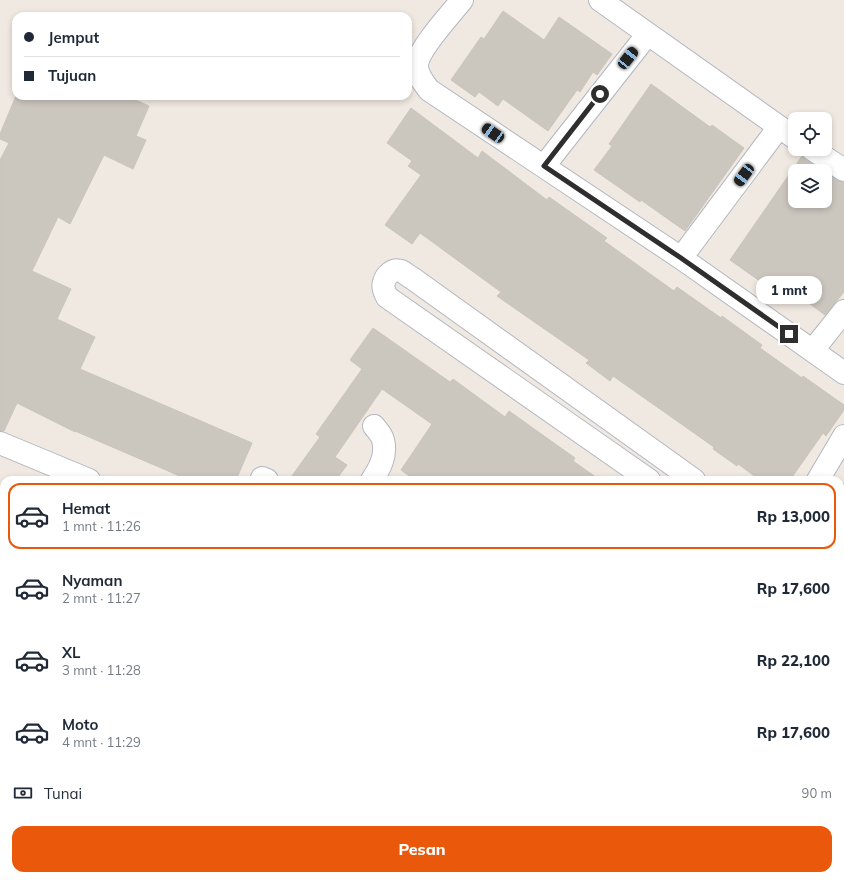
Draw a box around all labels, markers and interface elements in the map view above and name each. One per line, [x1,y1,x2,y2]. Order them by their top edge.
text: Jemput [48,28,99,47]
car [616,45,640,71]
text: Tujuan [48,66,96,85]
route start [591,85,609,103]
map controls [788,112,832,208]
button: locate [788,112,832,156]
car [480,121,506,145]
car [732,162,756,188]
button: layers [788,164,832,208]
callout: 1 mnt [756,276,822,304]
text: 1 mnt [771,282,807,298]
route end [780,325,798,343]
icon: car [14,498,50,534]
text: Hemat [62,499,110,518]
text: Rp 13,000 [757,507,830,526]
text: 1 mnt · 11:26 [62,518,141,534]
icon: car [14,570,50,606]
text: Nyaman [62,571,122,590]
text: Rp 17,600 [757,579,830,598]
text: 2 mnt · 11:27 [62,590,141,606]
icon: car [14,642,50,678]
text: XL [62,643,80,662]
text: Rp 22,100 [757,651,830,670]
text: 3 mnt · 11:28 [62,662,141,678]
icon: car [14,714,50,750]
text: Moto [62,715,98,734]
text: Rp 17,600 [757,723,830,742]
text: 4 mnt · 11:29 [62,734,141,750]
icon: cash [12,782,34,804]
text: Tunai [44,784,82,803]
text: 90 m [802,785,832,801]
button: Pesan [12,826,832,872]

